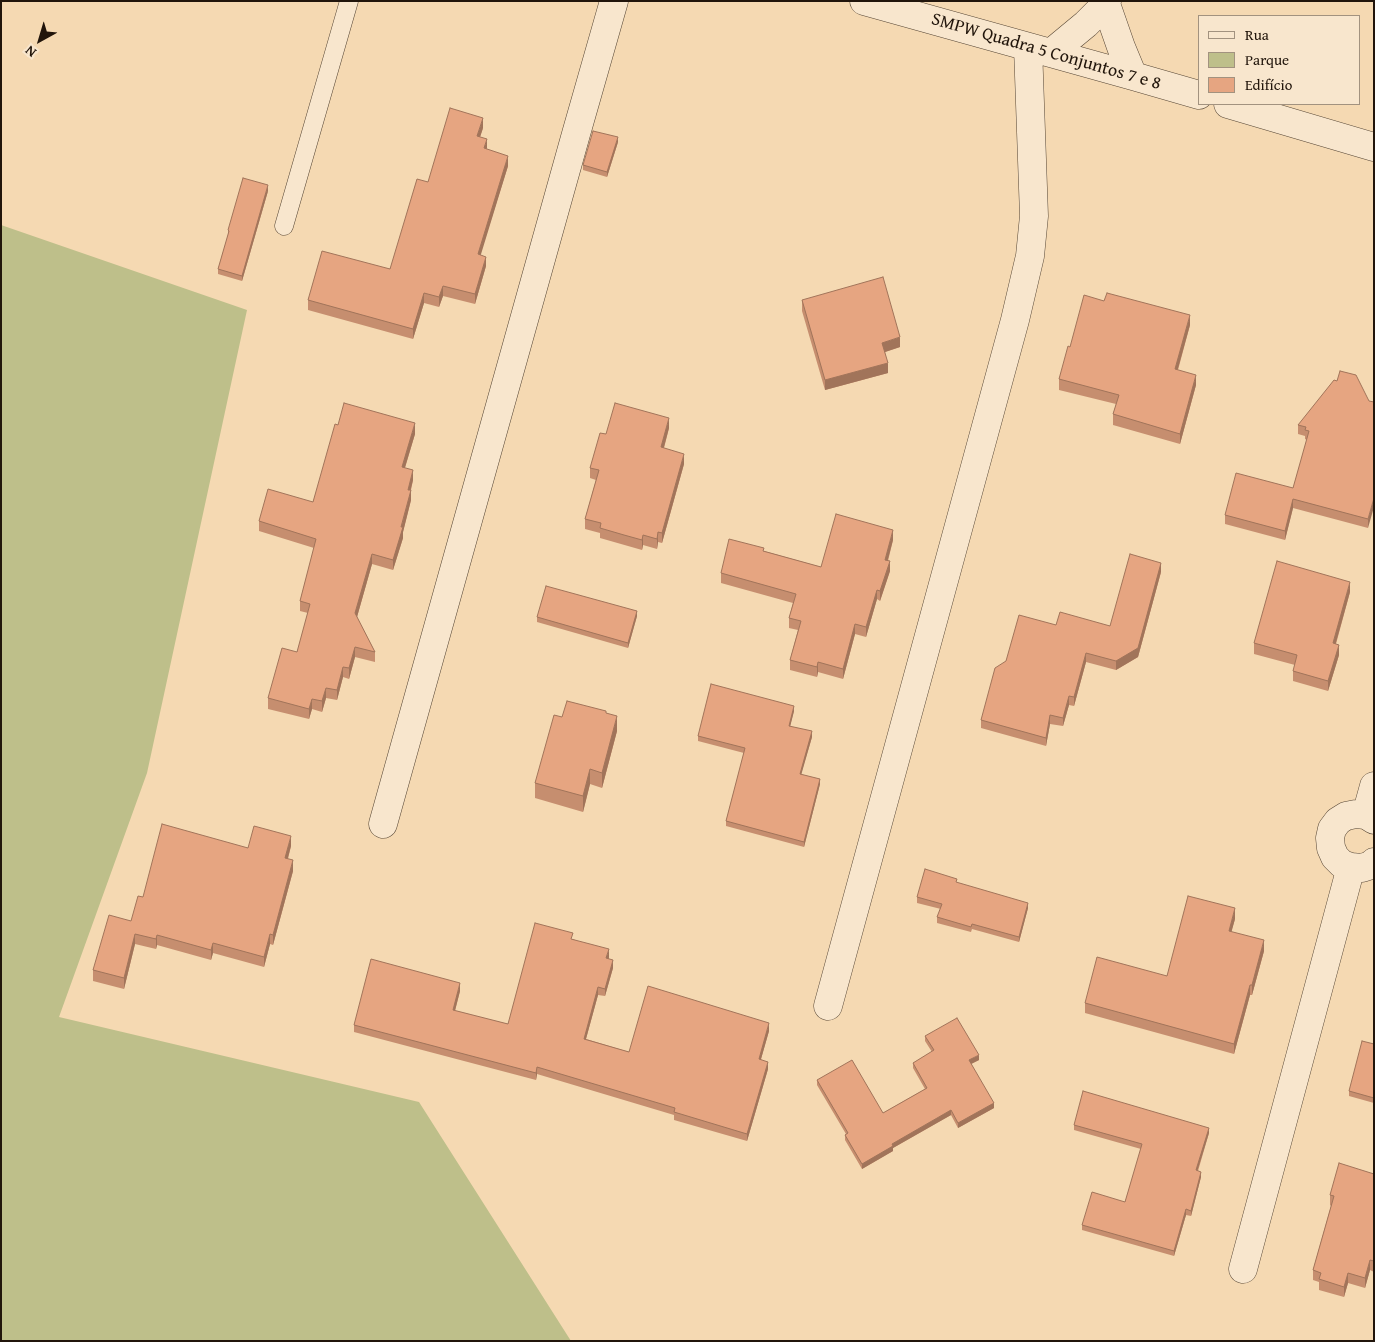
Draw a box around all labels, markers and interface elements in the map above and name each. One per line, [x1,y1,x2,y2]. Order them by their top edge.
street label: SMPW Quadra 5 Conjuntos 7 e 8 [929,9,1163,95]
north arrow [15,15,65,65]
legend [1198,15,1360,105]
text: Rua [1245,24,1269,45]
text: N [21,41,40,62]
text: Parque [1245,49,1289,70]
text: Edifício [1245,74,1292,95]

